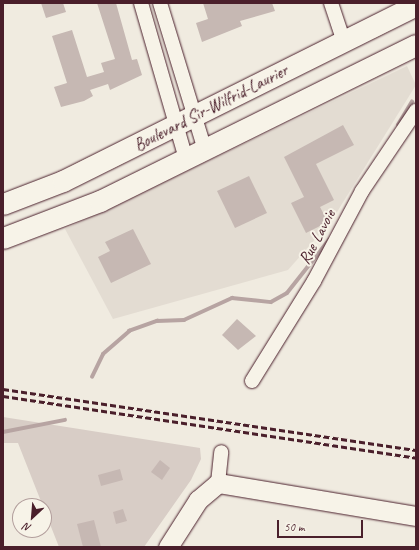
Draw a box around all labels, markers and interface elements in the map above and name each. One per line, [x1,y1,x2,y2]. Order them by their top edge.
street label: Boulevard Sir-Wilfrid-Laurier [131,60,291,156]
street label: Rue Lavoie [294,206,340,268]
north arrow [12,498,52,538]
scale bar [279,512,365,538]
text: 50 m [284,519,304,535]
text: N [21,520,33,536]

